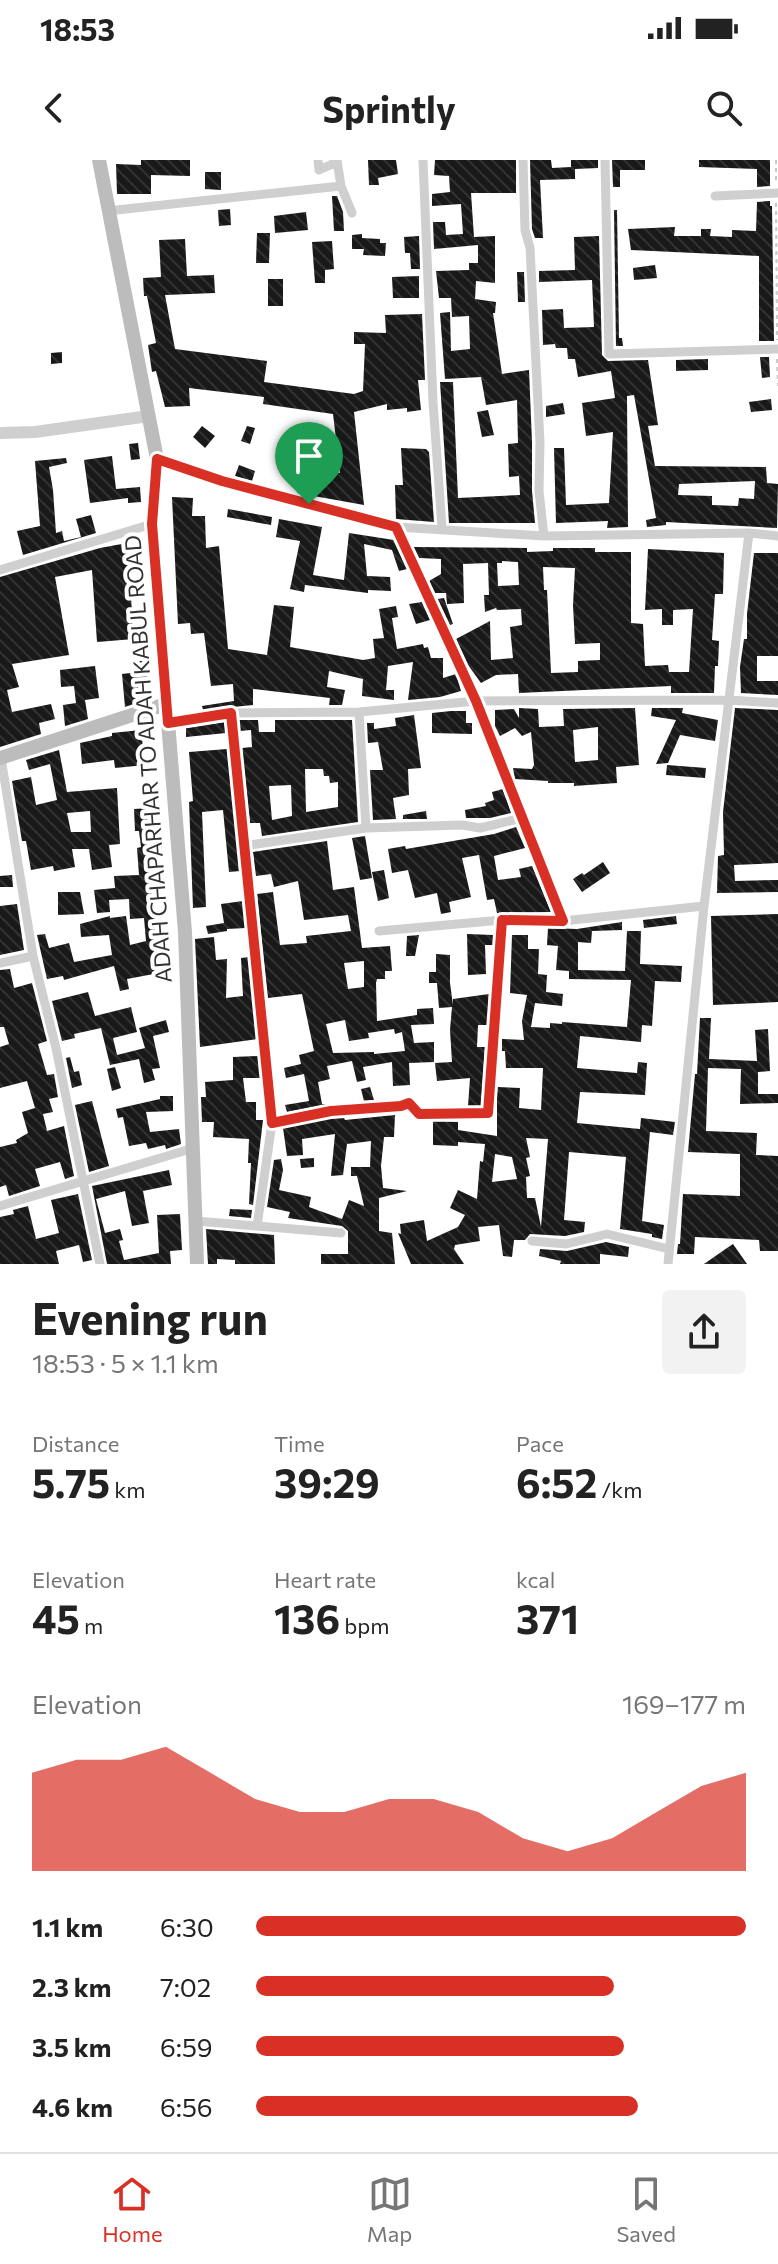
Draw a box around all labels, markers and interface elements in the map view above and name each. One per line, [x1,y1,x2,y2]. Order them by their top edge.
text: 18:53 [40,10,115,47]
icon: back [32,86,76,130]
text: Sprintly [322,86,456,130]
icon: search [702,86,746,130]
pin [275,422,343,504]
icon: arrive [287,434,331,478]
street label: ADAH CHAPARHAR TO ADAH KABUL ROAD [118,534,177,984]
text: Evening run [32,1290,268,1344]
button: share [662,1290,746,1374]
text: 18:53 · 5 × 1.1 km [32,1347,219,1378]
text: Distance [32,1430,119,1457]
text: Time [274,1430,325,1457]
text: Pace [516,1430,564,1457]
text: 5.75 [32,1457,110,1506]
text: 39:29 [274,1457,380,1506]
text: 6:52 [516,1457,597,1506]
text: km [110,1476,145,1503]
text: /km [597,1476,642,1503]
text: Elevation [32,1566,125,1593]
text: Heart rate [274,1566,376,1593]
text: kcal [516,1566,555,1593]
text: 45 [32,1593,80,1642]
text: 136 [274,1593,340,1642]
text: 371 [516,1593,579,1642]
text: m [80,1612,103,1639]
text: bpm [340,1612,390,1639]
text: Elevation [32,1688,142,1719]
text: 169–177 m [622,1688,746,1719]
text: 1.1 km [32,1911,103,1942]
text: 6:30 [160,1911,214,1942]
text: 2.3 km [32,1971,111,2002]
text: 7:02 [160,1971,211,2002]
text: 3.5 km [32,2031,111,2062]
text: 6:59 [160,2031,213,2062]
text: 4.6 km [32,2091,113,2122]
text: 6:56 [160,2091,213,2122]
tab: Home [102,2172,163,2247]
tab: Map [367,2172,412,2247]
tab: Saved [616,2172,676,2247]

